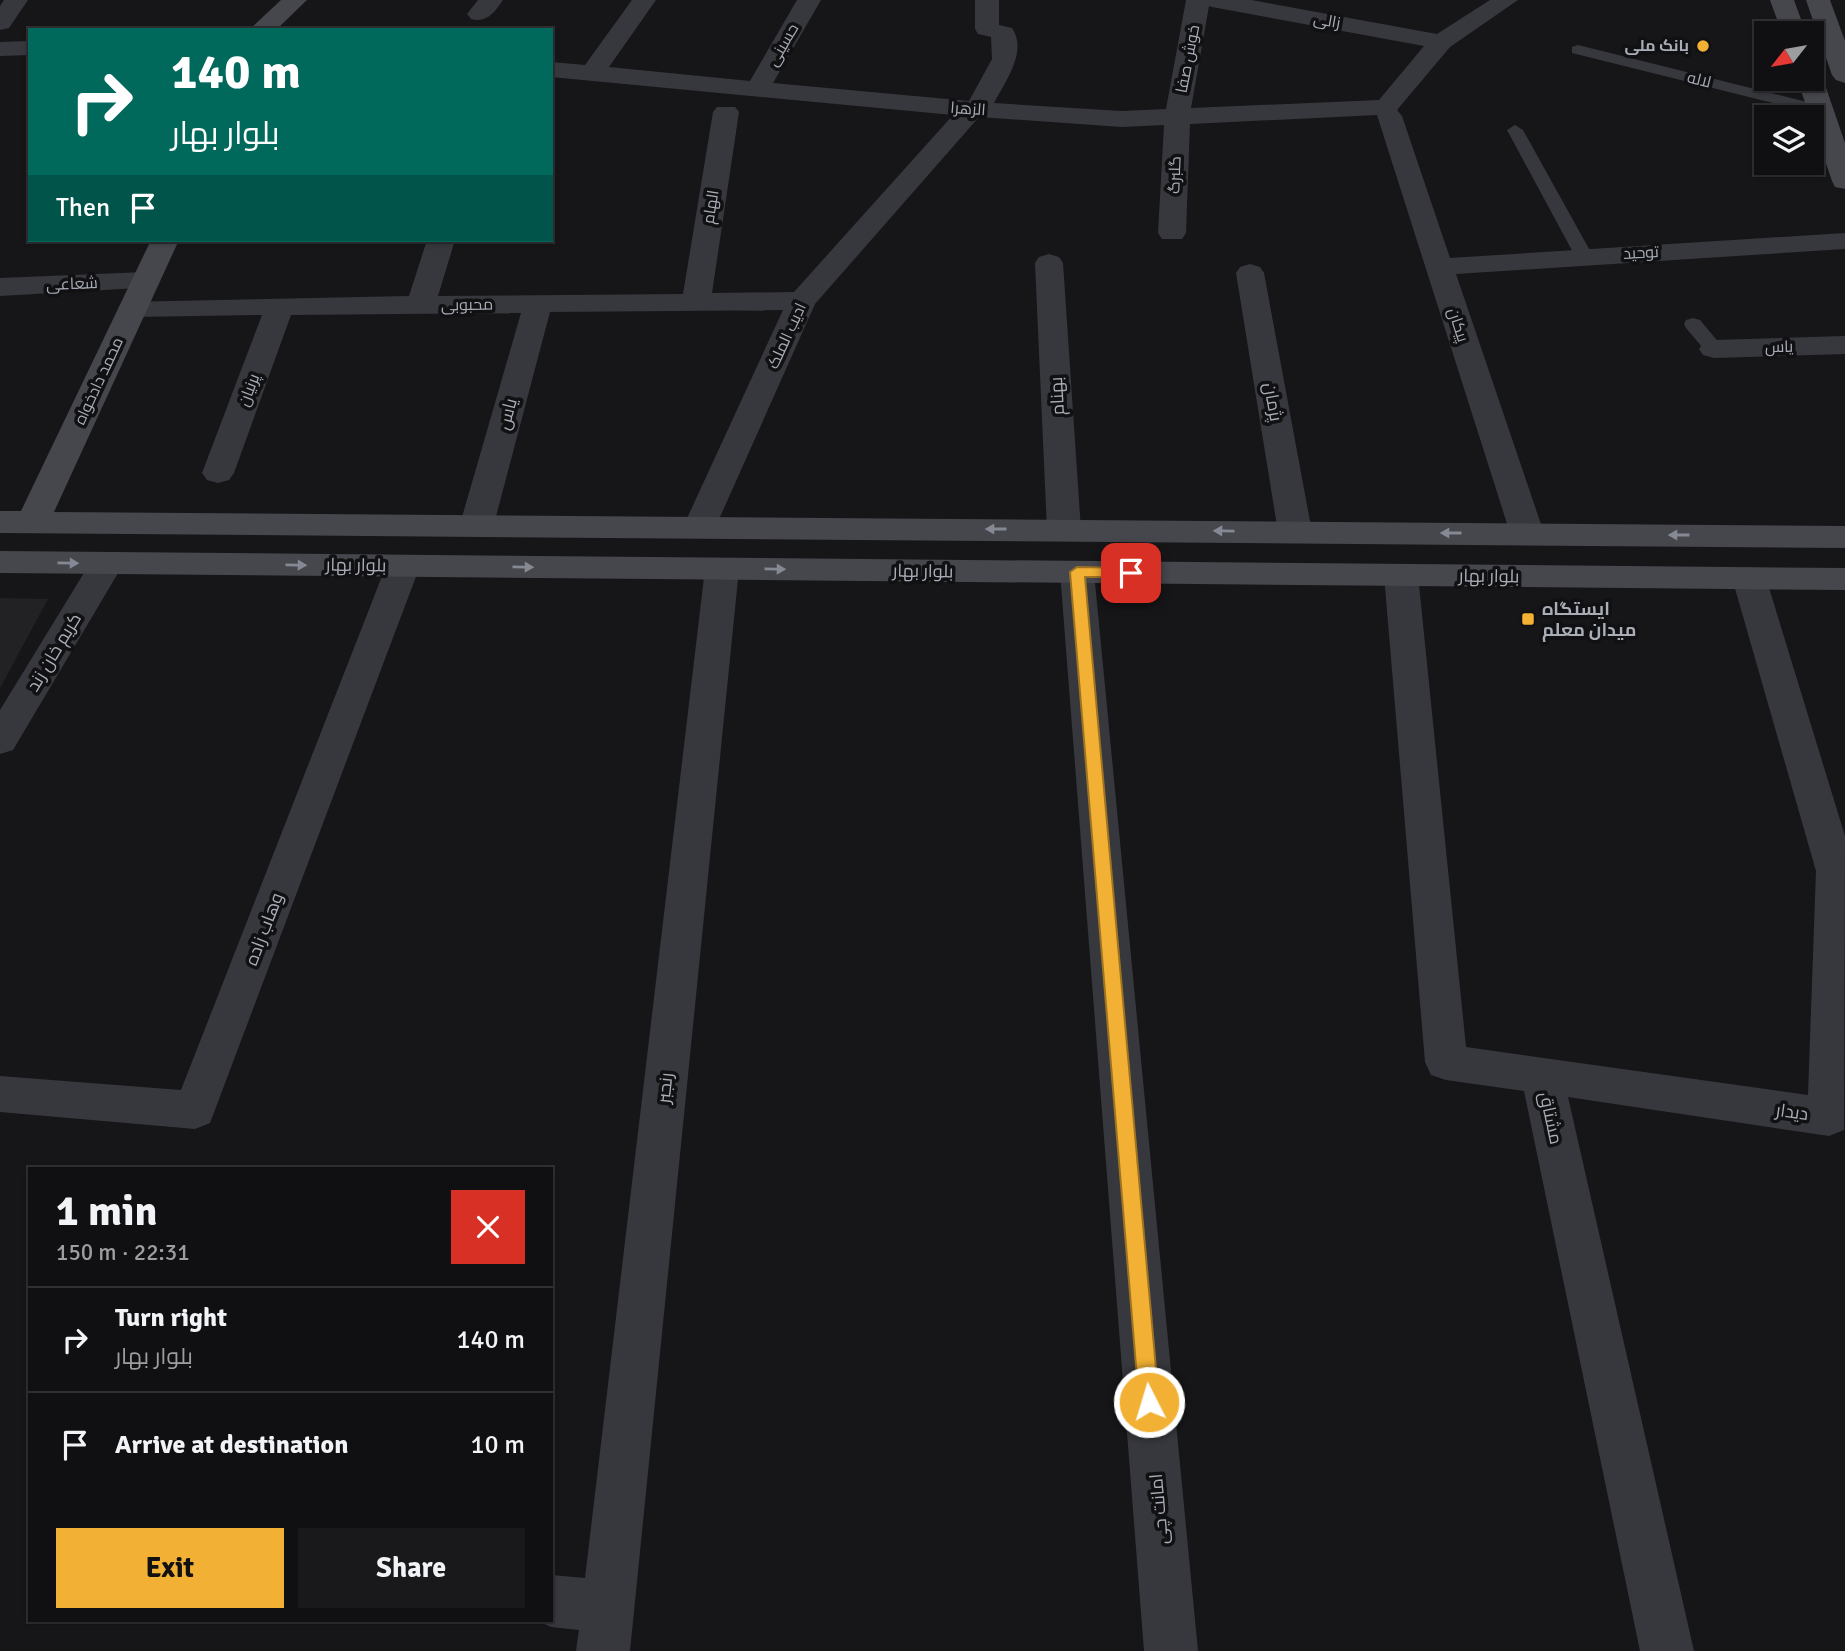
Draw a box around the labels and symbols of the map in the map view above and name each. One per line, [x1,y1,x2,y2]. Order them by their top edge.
street label: زالی [1312,9,1342,33]
street label: حسینی [763,20,803,70]
north arrow [1754,21,1824,91]
street label: خوش صفا [1172,23,1204,95]
place label: بانک ملی [1625,36,1689,56]
marker: بانک ملی [1695,38,1711,54]
street label: لاله [1685,67,1713,93]
street label: الزهرا [950,98,986,120]
street label: گلبرگ [1164,156,1186,194]
street label: الهام [698,189,725,226]
street label: توحید [1623,242,1660,264]
street label: شعاعی [46,273,98,295]
street label: محبوبی [441,295,493,315]
street label: ادیب الملک [763,300,811,372]
street label: پیکان [1442,305,1473,346]
street label: محمد دادخواه [70,334,128,428]
street label: یاس [1765,337,1794,357]
street label: پرنیان [234,370,266,410]
street label: بهنام [1045,376,1070,416]
street label: پژمان [1258,381,1287,424]
street label: یاس [492,396,522,432]
one-way arrow [985,523,1007,535]
one-way arrow [1213,525,1235,537]
one-way arrow [1440,527,1462,539]
one-way arrow [1668,529,1690,541]
pin [1101,543,1161,603]
street label: بلوار بهار [324,553,387,577]
one-way arrow [57,557,79,569]
one-way arrow [285,559,307,571]
street label: بلوار بهار [891,559,954,583]
one-way arrow [512,561,534,573]
one-way arrow [764,563,786,575]
street label: بلوار بهار [1457,564,1520,588]
place label: ایستگاه میدان معلم [1542,598,1636,642]
street label: کریم خان زند [22,609,87,696]
marker: ایستگاه میدان معلم [1520,611,1536,627]
street label: وهاب زاده [240,889,288,969]
street label: رنجبر [652,1071,678,1106]
street label: مشتاق [1534,1090,1567,1146]
street label: دیدار [1773,1099,1810,1125]
position arrow [1112,1365,1186,1439]
street label: امانت چی [1145,1473,1174,1545]

